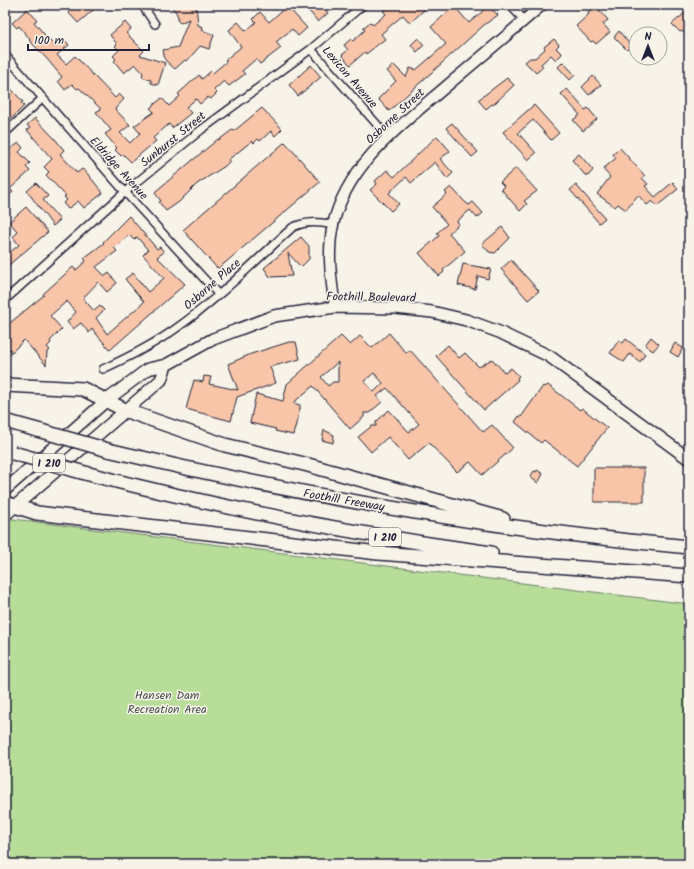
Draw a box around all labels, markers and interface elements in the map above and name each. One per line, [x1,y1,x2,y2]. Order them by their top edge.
scale bar [28,26,149,52]
north arrow [628,26,668,66]
text: N [645,28,652,46]
text: 100 m [34,31,65,50]
street label: Lexicon Avenue [317,42,383,113]
street label: Osborne Street [361,84,430,149]
street label: Sunburst Street [136,107,210,172]
street label: Eldridge Avenue [85,132,153,205]
street label: Osborne Place [179,254,246,315]
street label: Foothill Boulevard [326,287,417,308]
road number: I 210 [33,454,65,472]
street label: Foothill Freeway [302,484,386,517]
road number: I 210 [369,528,401,546]
park label: Hansen Dam Recreation Area [127,686,207,719]

